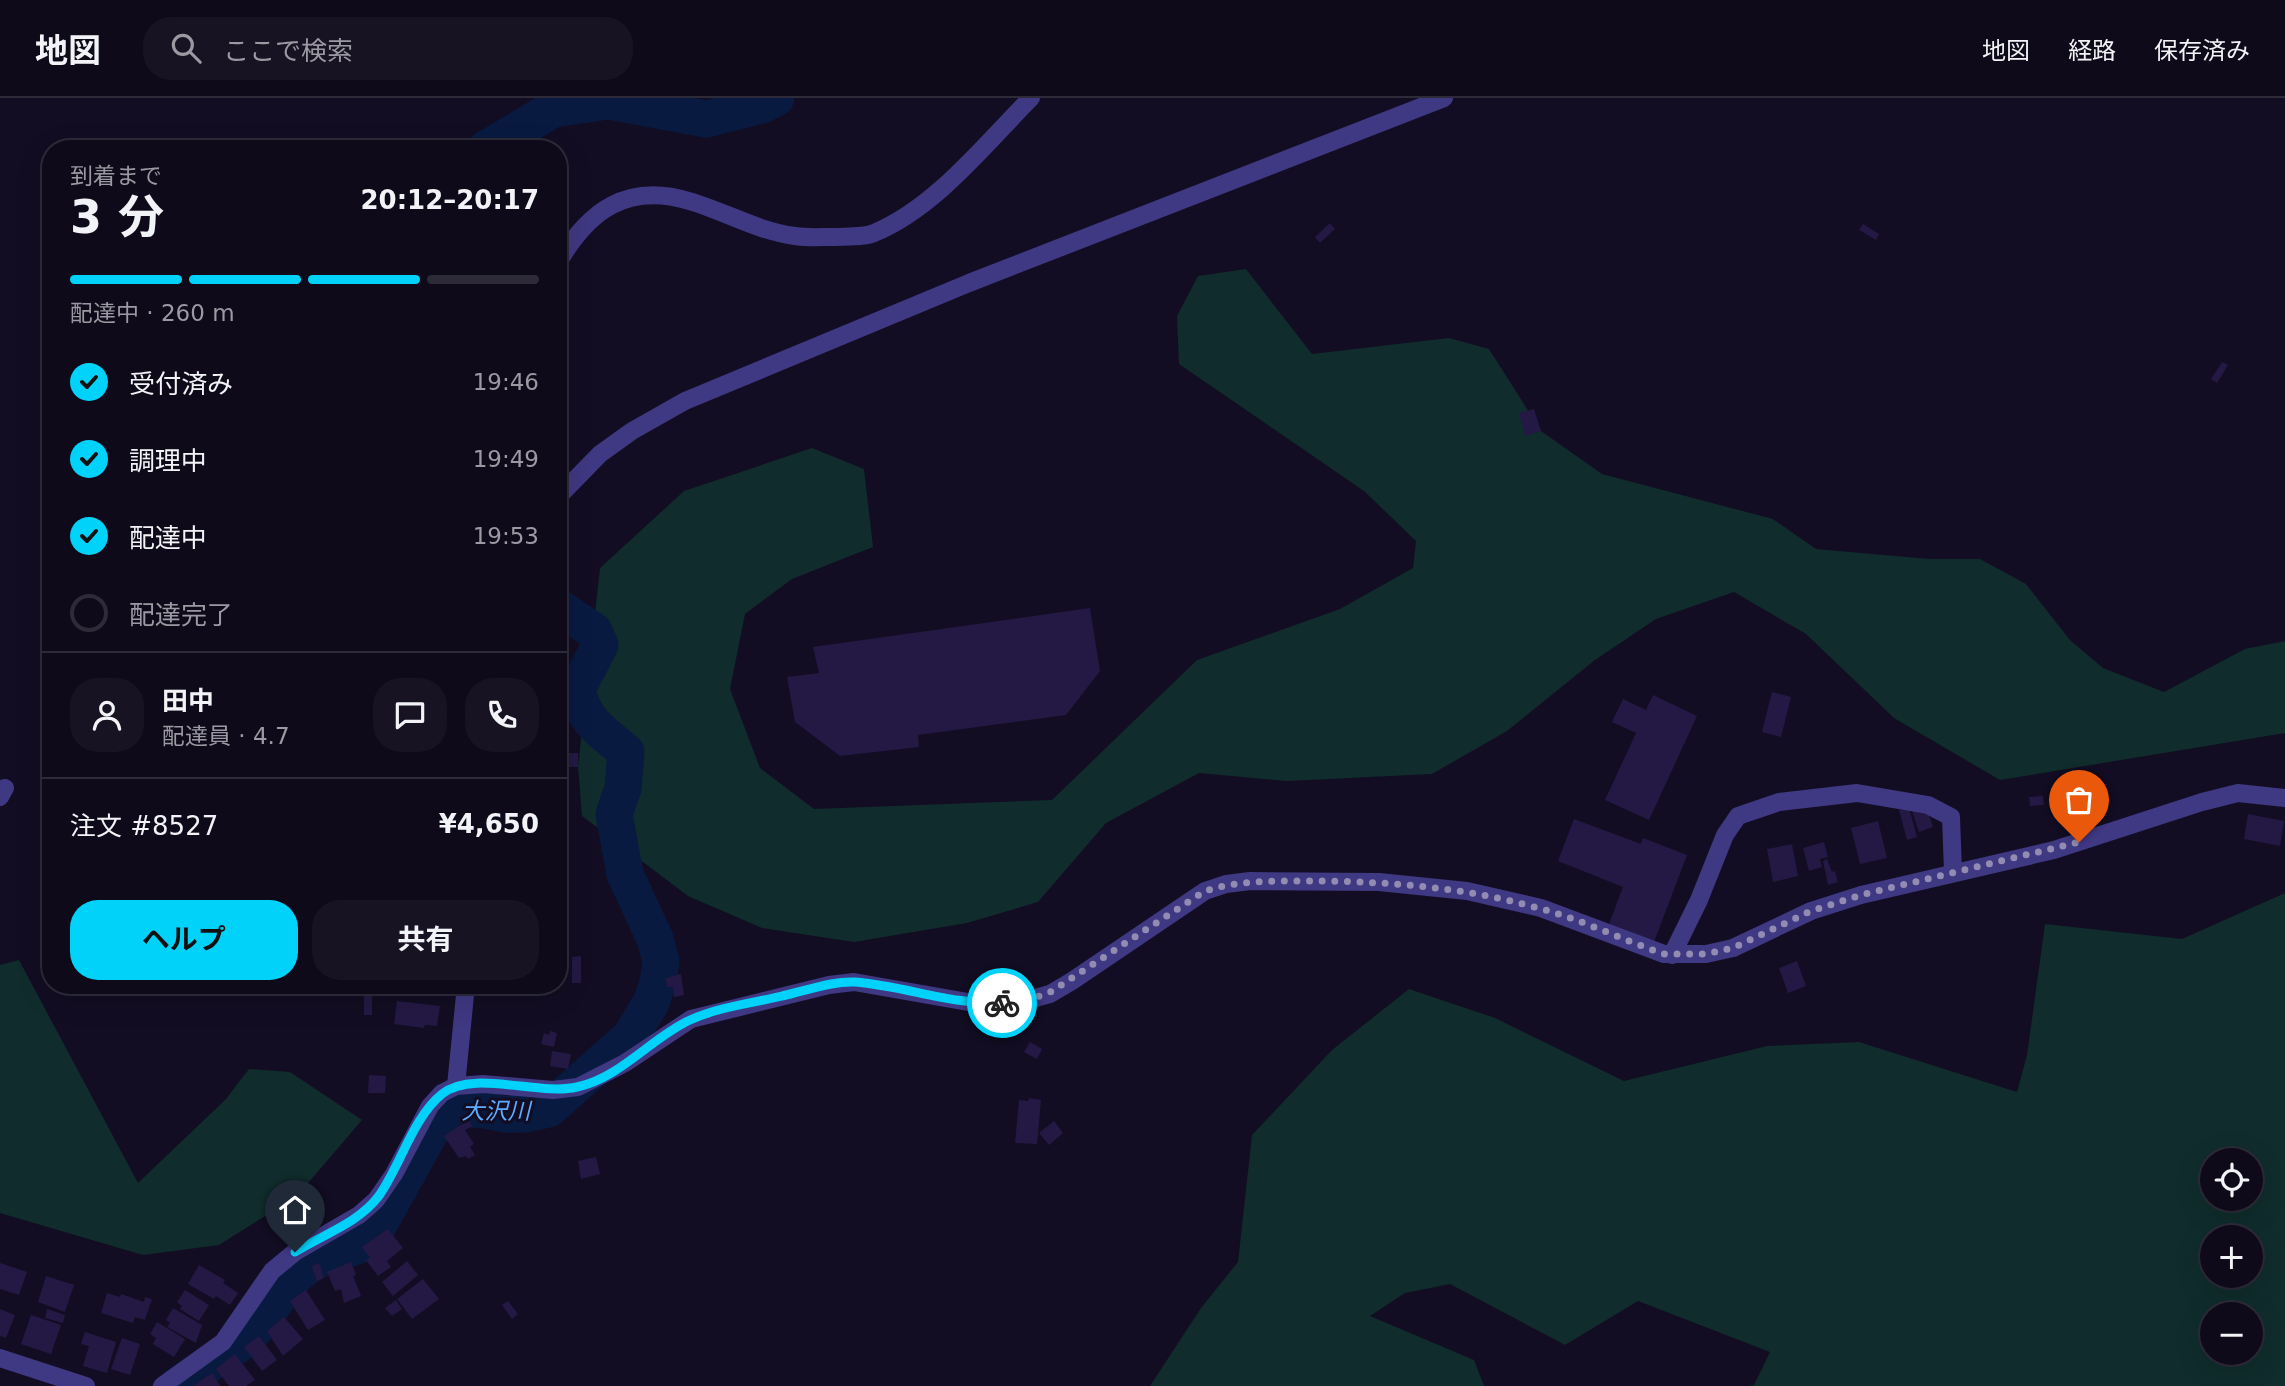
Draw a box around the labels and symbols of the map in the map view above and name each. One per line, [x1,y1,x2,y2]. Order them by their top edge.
pin [2049,770,2109,842]
courier [967,968,1037,1038]
water label: 大沢川 [462,1098,534,1124]
pin [265,1180,325,1252]

